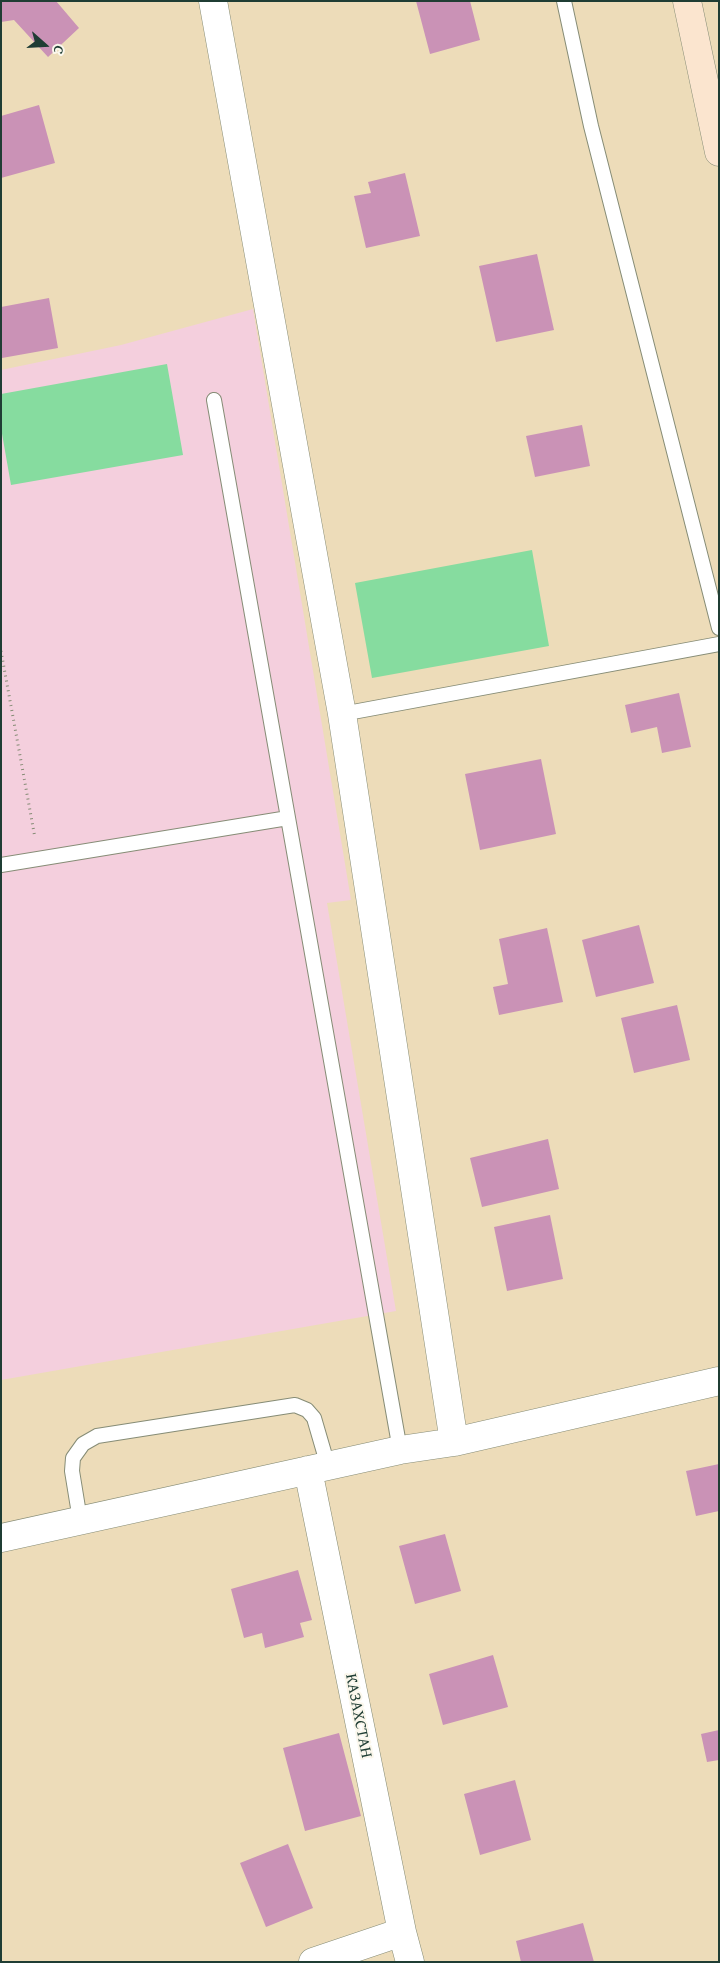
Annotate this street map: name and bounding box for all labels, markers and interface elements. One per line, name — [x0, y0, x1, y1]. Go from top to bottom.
north arrow — [20, 20, 70, 70]
text: С — [48, 43, 70, 57]
street label: КАЗАХСТАН — [340, 1672, 376, 1760]

